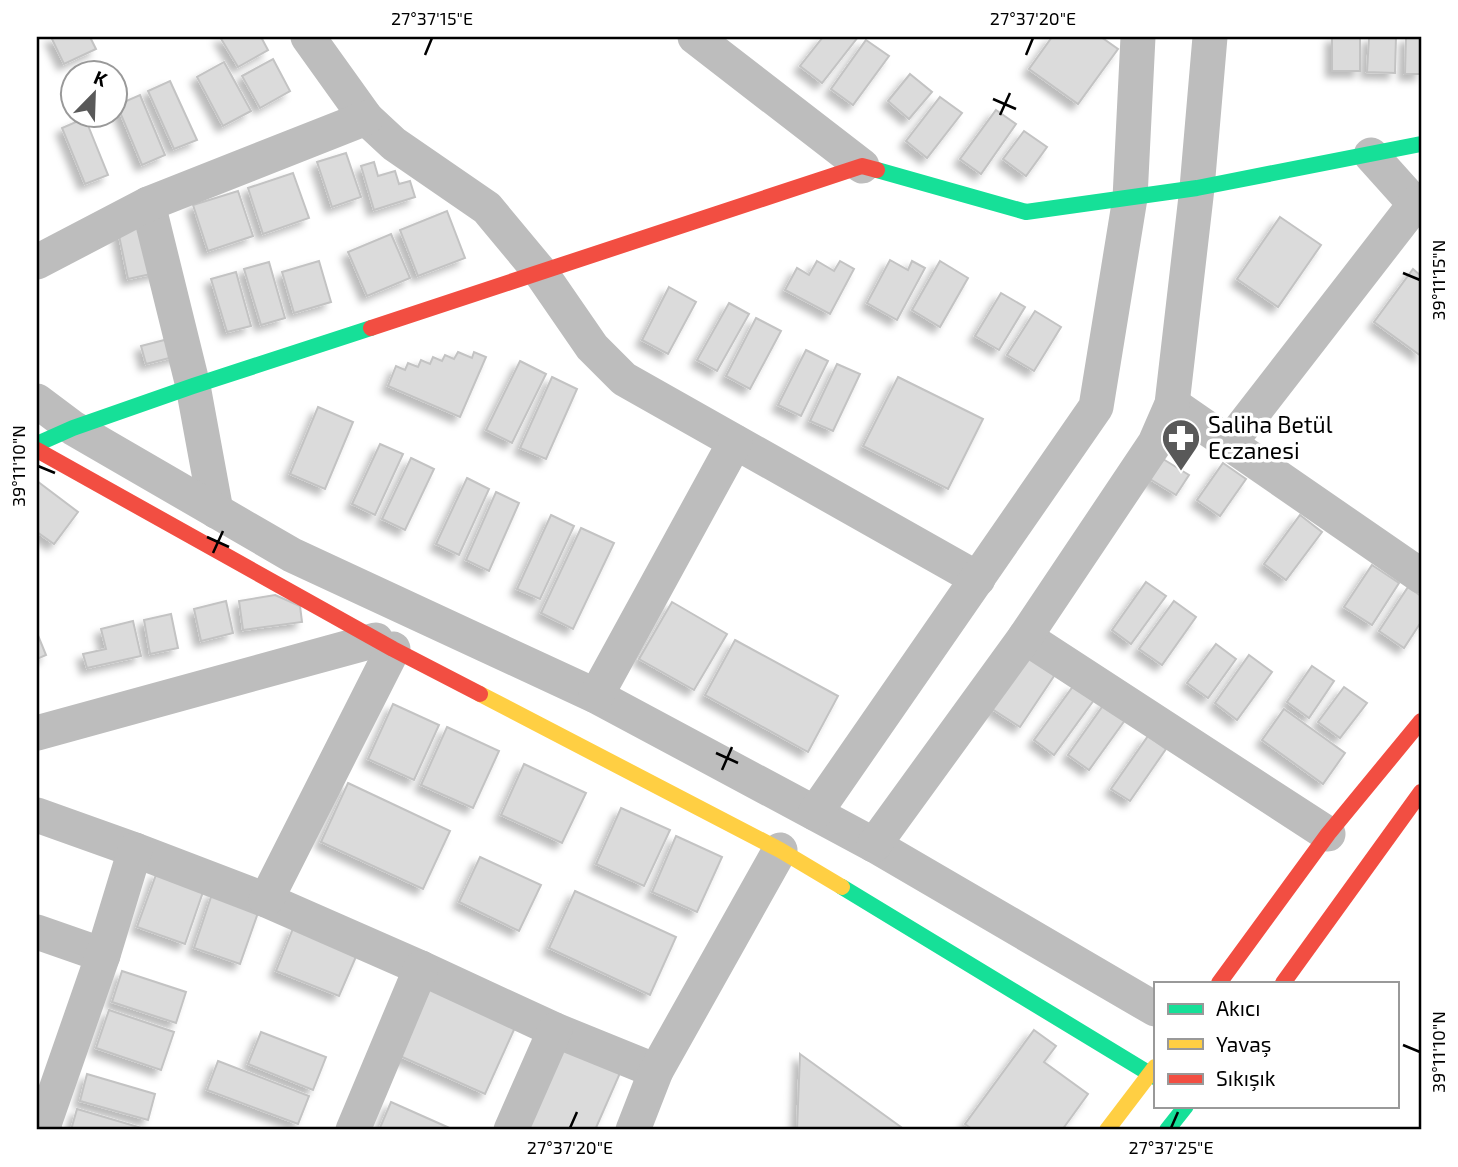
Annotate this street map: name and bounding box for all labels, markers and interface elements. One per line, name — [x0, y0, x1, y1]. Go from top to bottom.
text: 27°37'15"E — [391, 7, 473, 29]
text: 27°37'20"E — [990, 7, 1076, 29]
north arrow — [60, 60, 130, 130]
text: K — [91, 65, 111, 91]
text: 39°11'15"N — [1427, 240, 1449, 320]
place label: Saliha Betül Eczanesi — [1208, 410, 1333, 464]
pharmacy icon: Saliha Betül Eczanesi — [1160, 417, 1202, 472]
text: 39°11'10"N — [7, 425, 29, 507]
legend — [1154, 982, 1398, 1108]
text: Akıcı — [1216, 995, 1260, 1020]
text: 39°11'10"N — [1427, 1011, 1449, 1093]
text: Yavaş — [1216, 1031, 1272, 1058]
text: Sıkışık — [1216, 1065, 1276, 1092]
text: 27°37'20"E — [527, 1136, 613, 1158]
text: 27°37'25"E — [1128, 1136, 1214, 1158]

